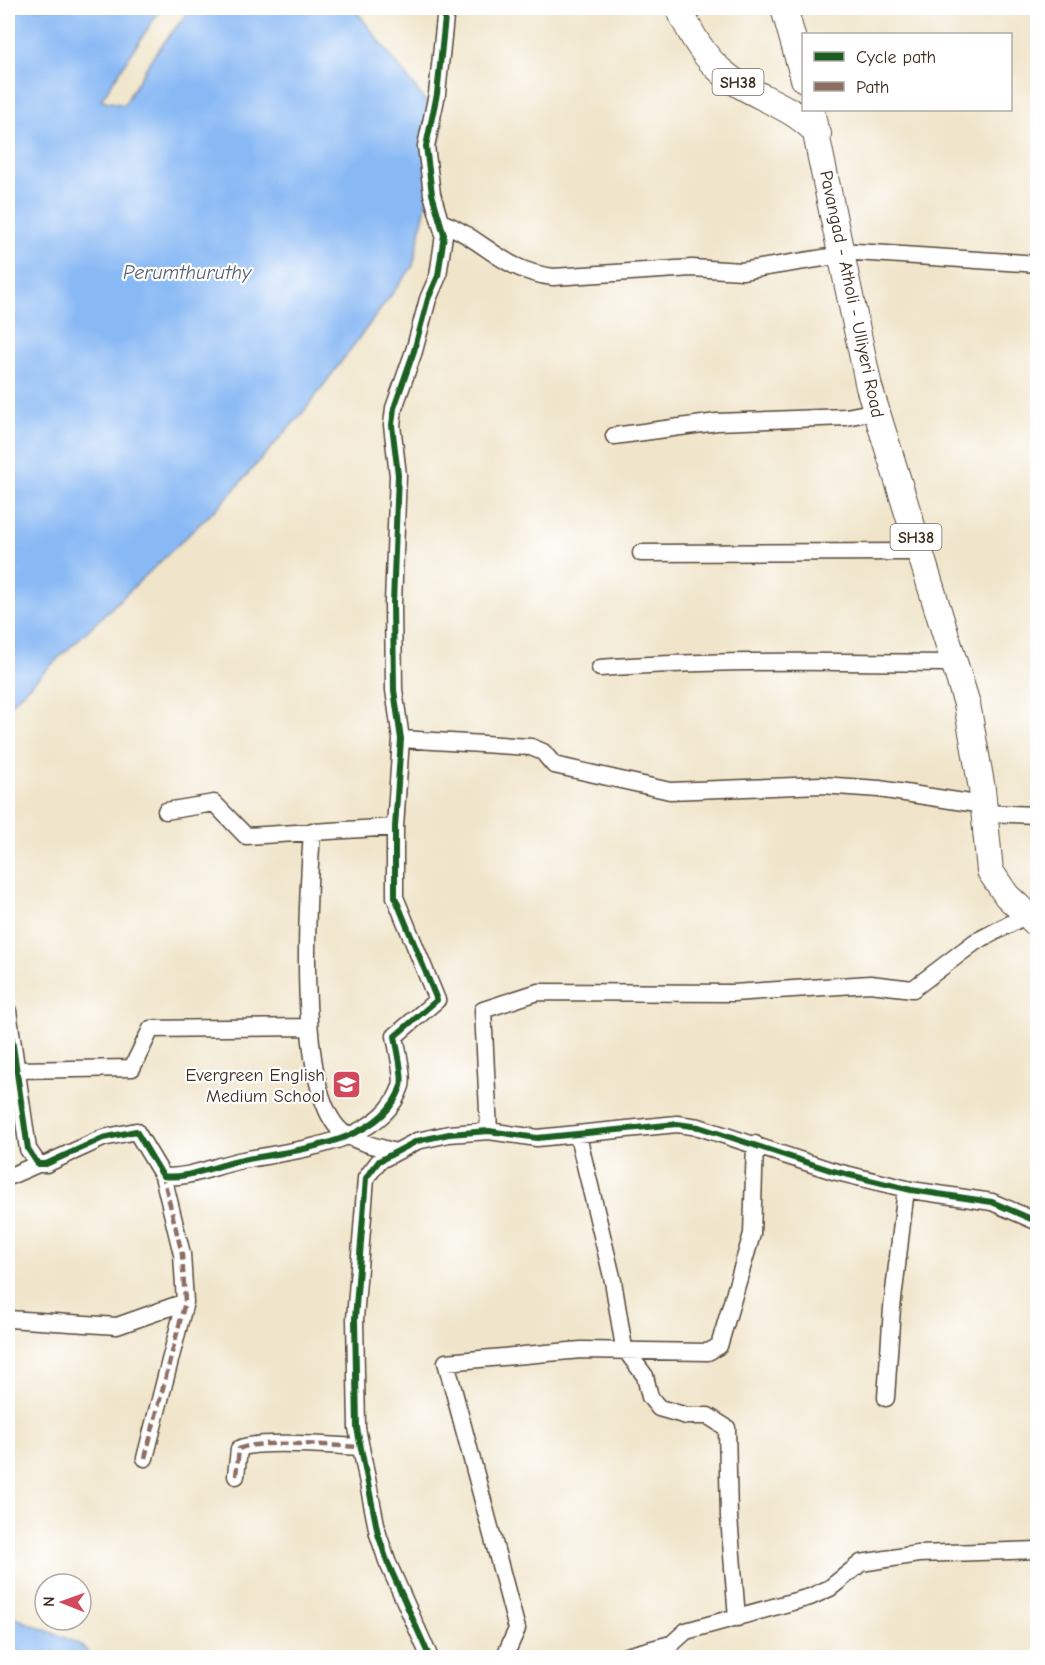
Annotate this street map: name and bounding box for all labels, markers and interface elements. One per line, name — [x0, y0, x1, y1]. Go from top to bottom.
legend — [802, 33, 1012, 111]
text: Cycle path — [856, 47, 936, 68]
road number: SH38 — [712, 69, 764, 95]
text: Path — [856, 77, 889, 98]
street label: Pavangad - Atholi - Ulliyeri Road — [815, 169, 888, 420]
water label: Perumthuruthy — [123, 261, 252, 284]
road number: SH38 — [890, 524, 942, 550]
place label: Evergreen English Medium School — [186, 1065, 325, 1107]
school or university icon: Evergreen English Medium School — [330, 1069, 362, 1101]
north arrow — [33, 1572, 93, 1632]
text: N — [40, 1596, 58, 1607]

